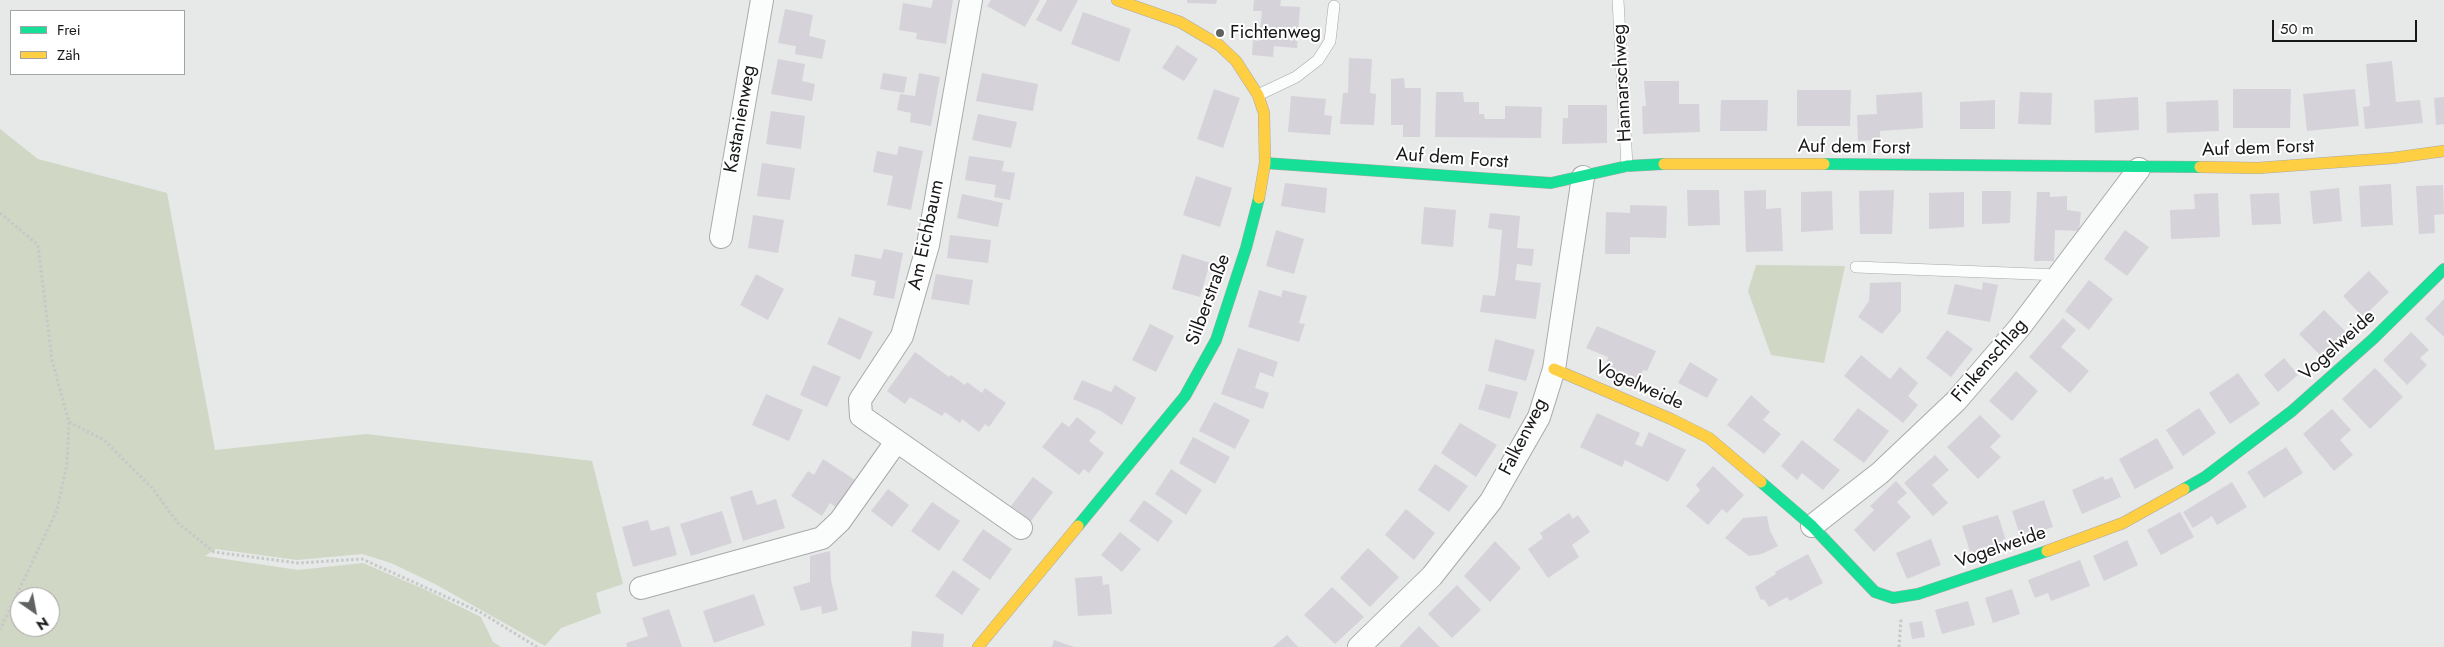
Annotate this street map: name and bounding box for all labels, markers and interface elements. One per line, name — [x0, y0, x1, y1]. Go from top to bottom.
legend — [10, 10, 185, 75]
scale bar — [2274, 10, 2419, 42]
text: 50 m — [2280, 18, 2314, 40]
text: Frei — [57, 19, 81, 41]
place label: Fichtenweg — [1230, 22, 1321, 44]
street label: Hannarschweg — [1609, 23, 1637, 143]
marker: Fichtenweg — [1214, 27, 1226, 39]
text: Zäh — [57, 44, 80, 66]
street label: Kastanienweg — [720, 63, 762, 175]
street label: Auf dem Forst — [1798, 136, 1910, 160]
street label: Auf dem Forst — [2201, 136, 2315, 162]
street label: Auf dem Forst — [1395, 144, 1509, 174]
street label: Am Eichbaum — [904, 178, 950, 292]
street label: Silberstraße — [1182, 251, 1236, 349]
street label: Vogelweide — [2295, 306, 2381, 386]
street label: Finkenschlag — [1948, 315, 2032, 407]
street label: Vogelweide — [1591, 356, 1687, 416]
street label: Falkenweg — [1495, 395, 1553, 479]
street label: Vogelweide — [1953, 522, 2049, 574]
north arrow — [10, 587, 60, 637]
text: N — [33, 612, 53, 635]

